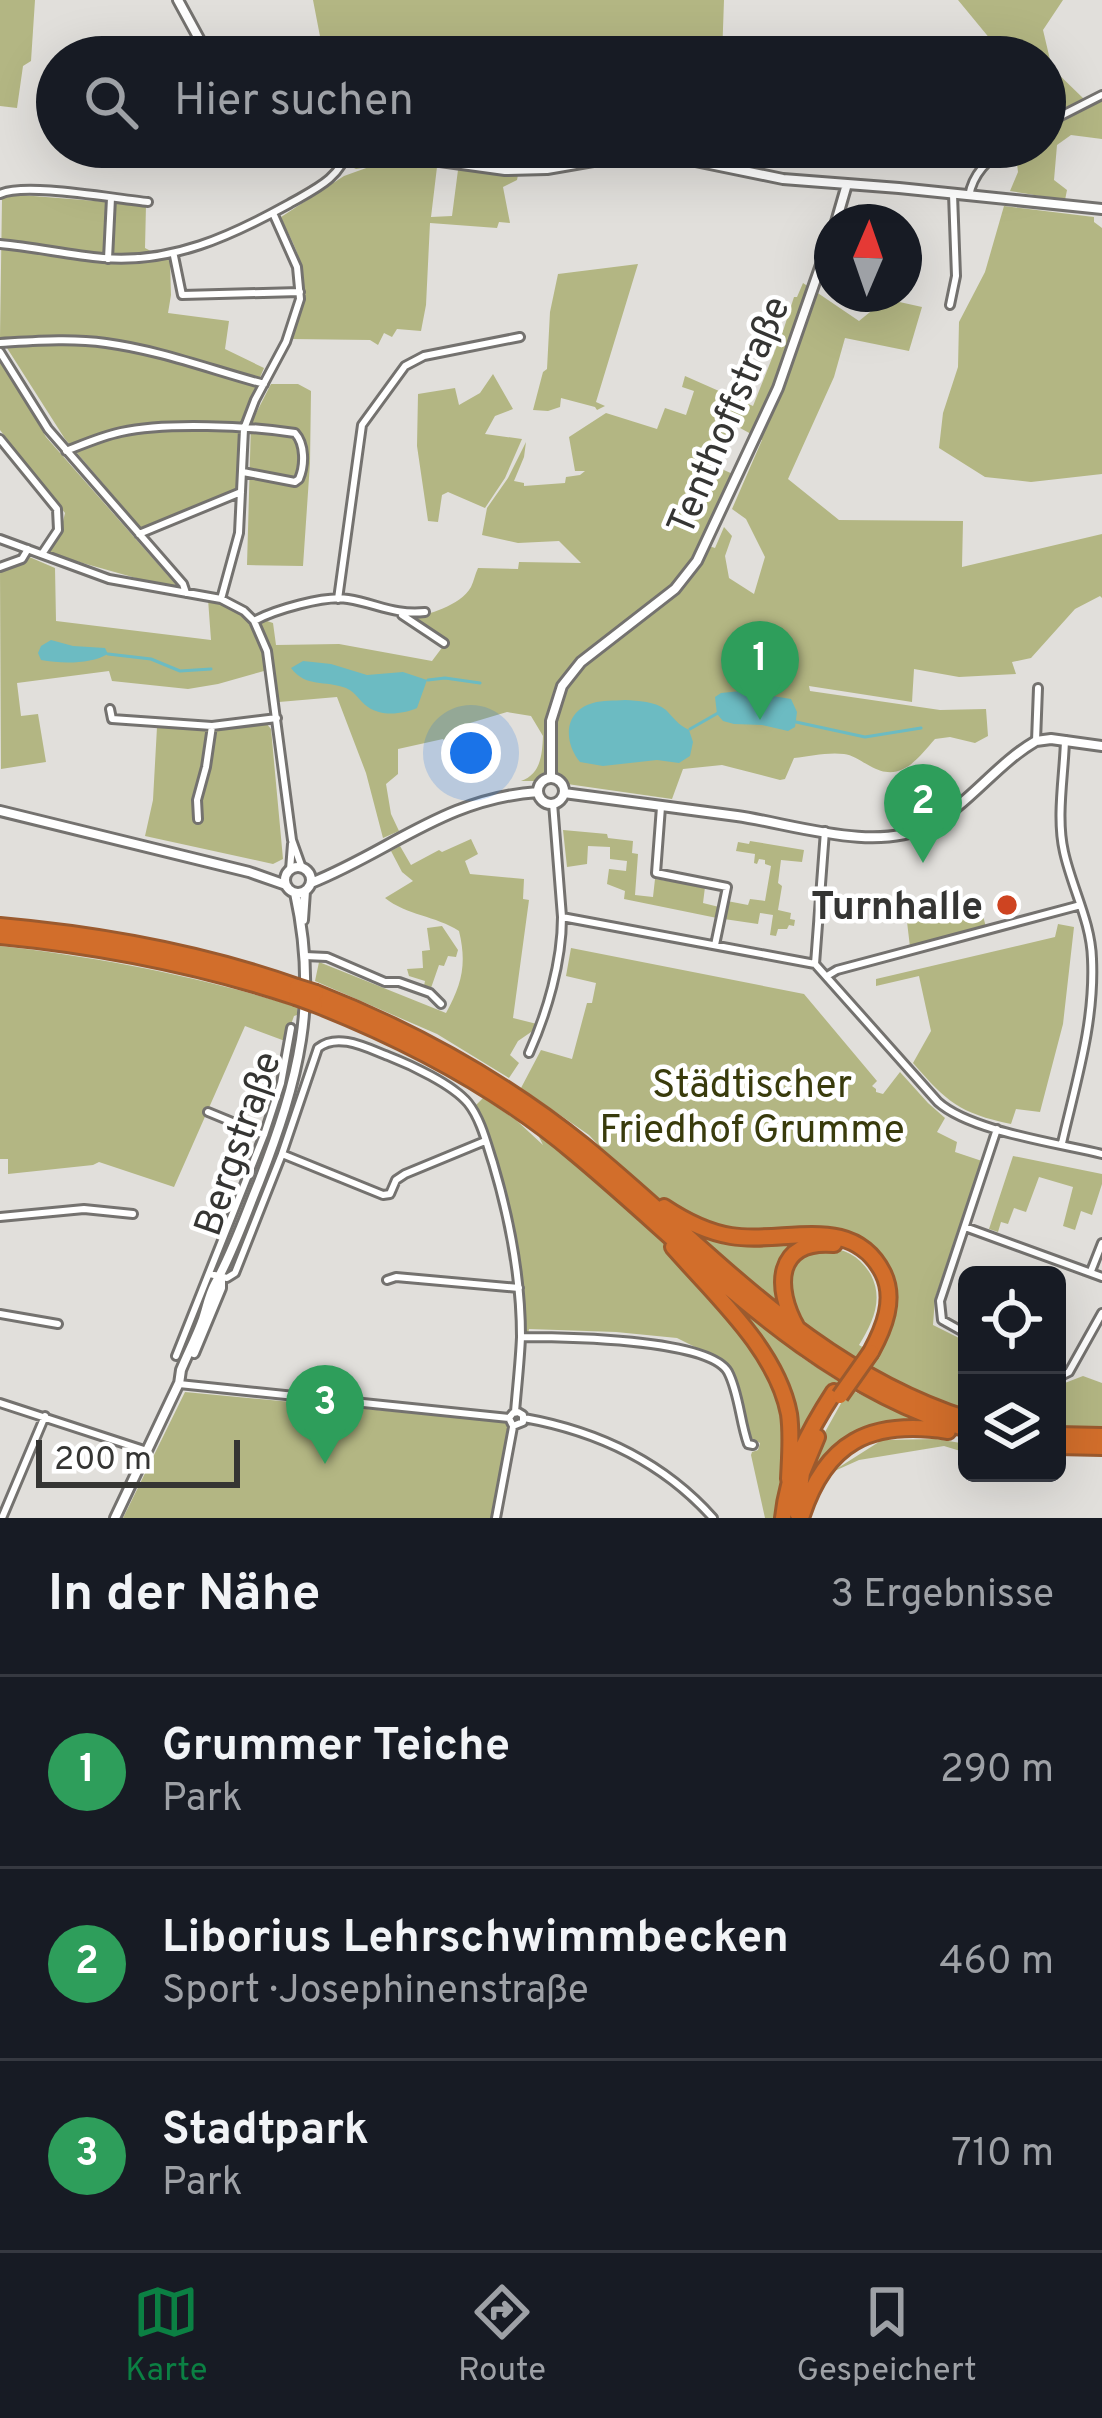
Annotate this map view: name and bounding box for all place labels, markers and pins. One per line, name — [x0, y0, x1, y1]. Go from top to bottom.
pin: 1 — [721, 621, 799, 720]
pin: 2 — [884, 764, 962, 863]
place label: Turnhalle — [811, 885, 983, 934]
marker: Turnhalle — [994, 892, 1020, 918]
pin: 3 — [286, 1365, 364, 1464]

